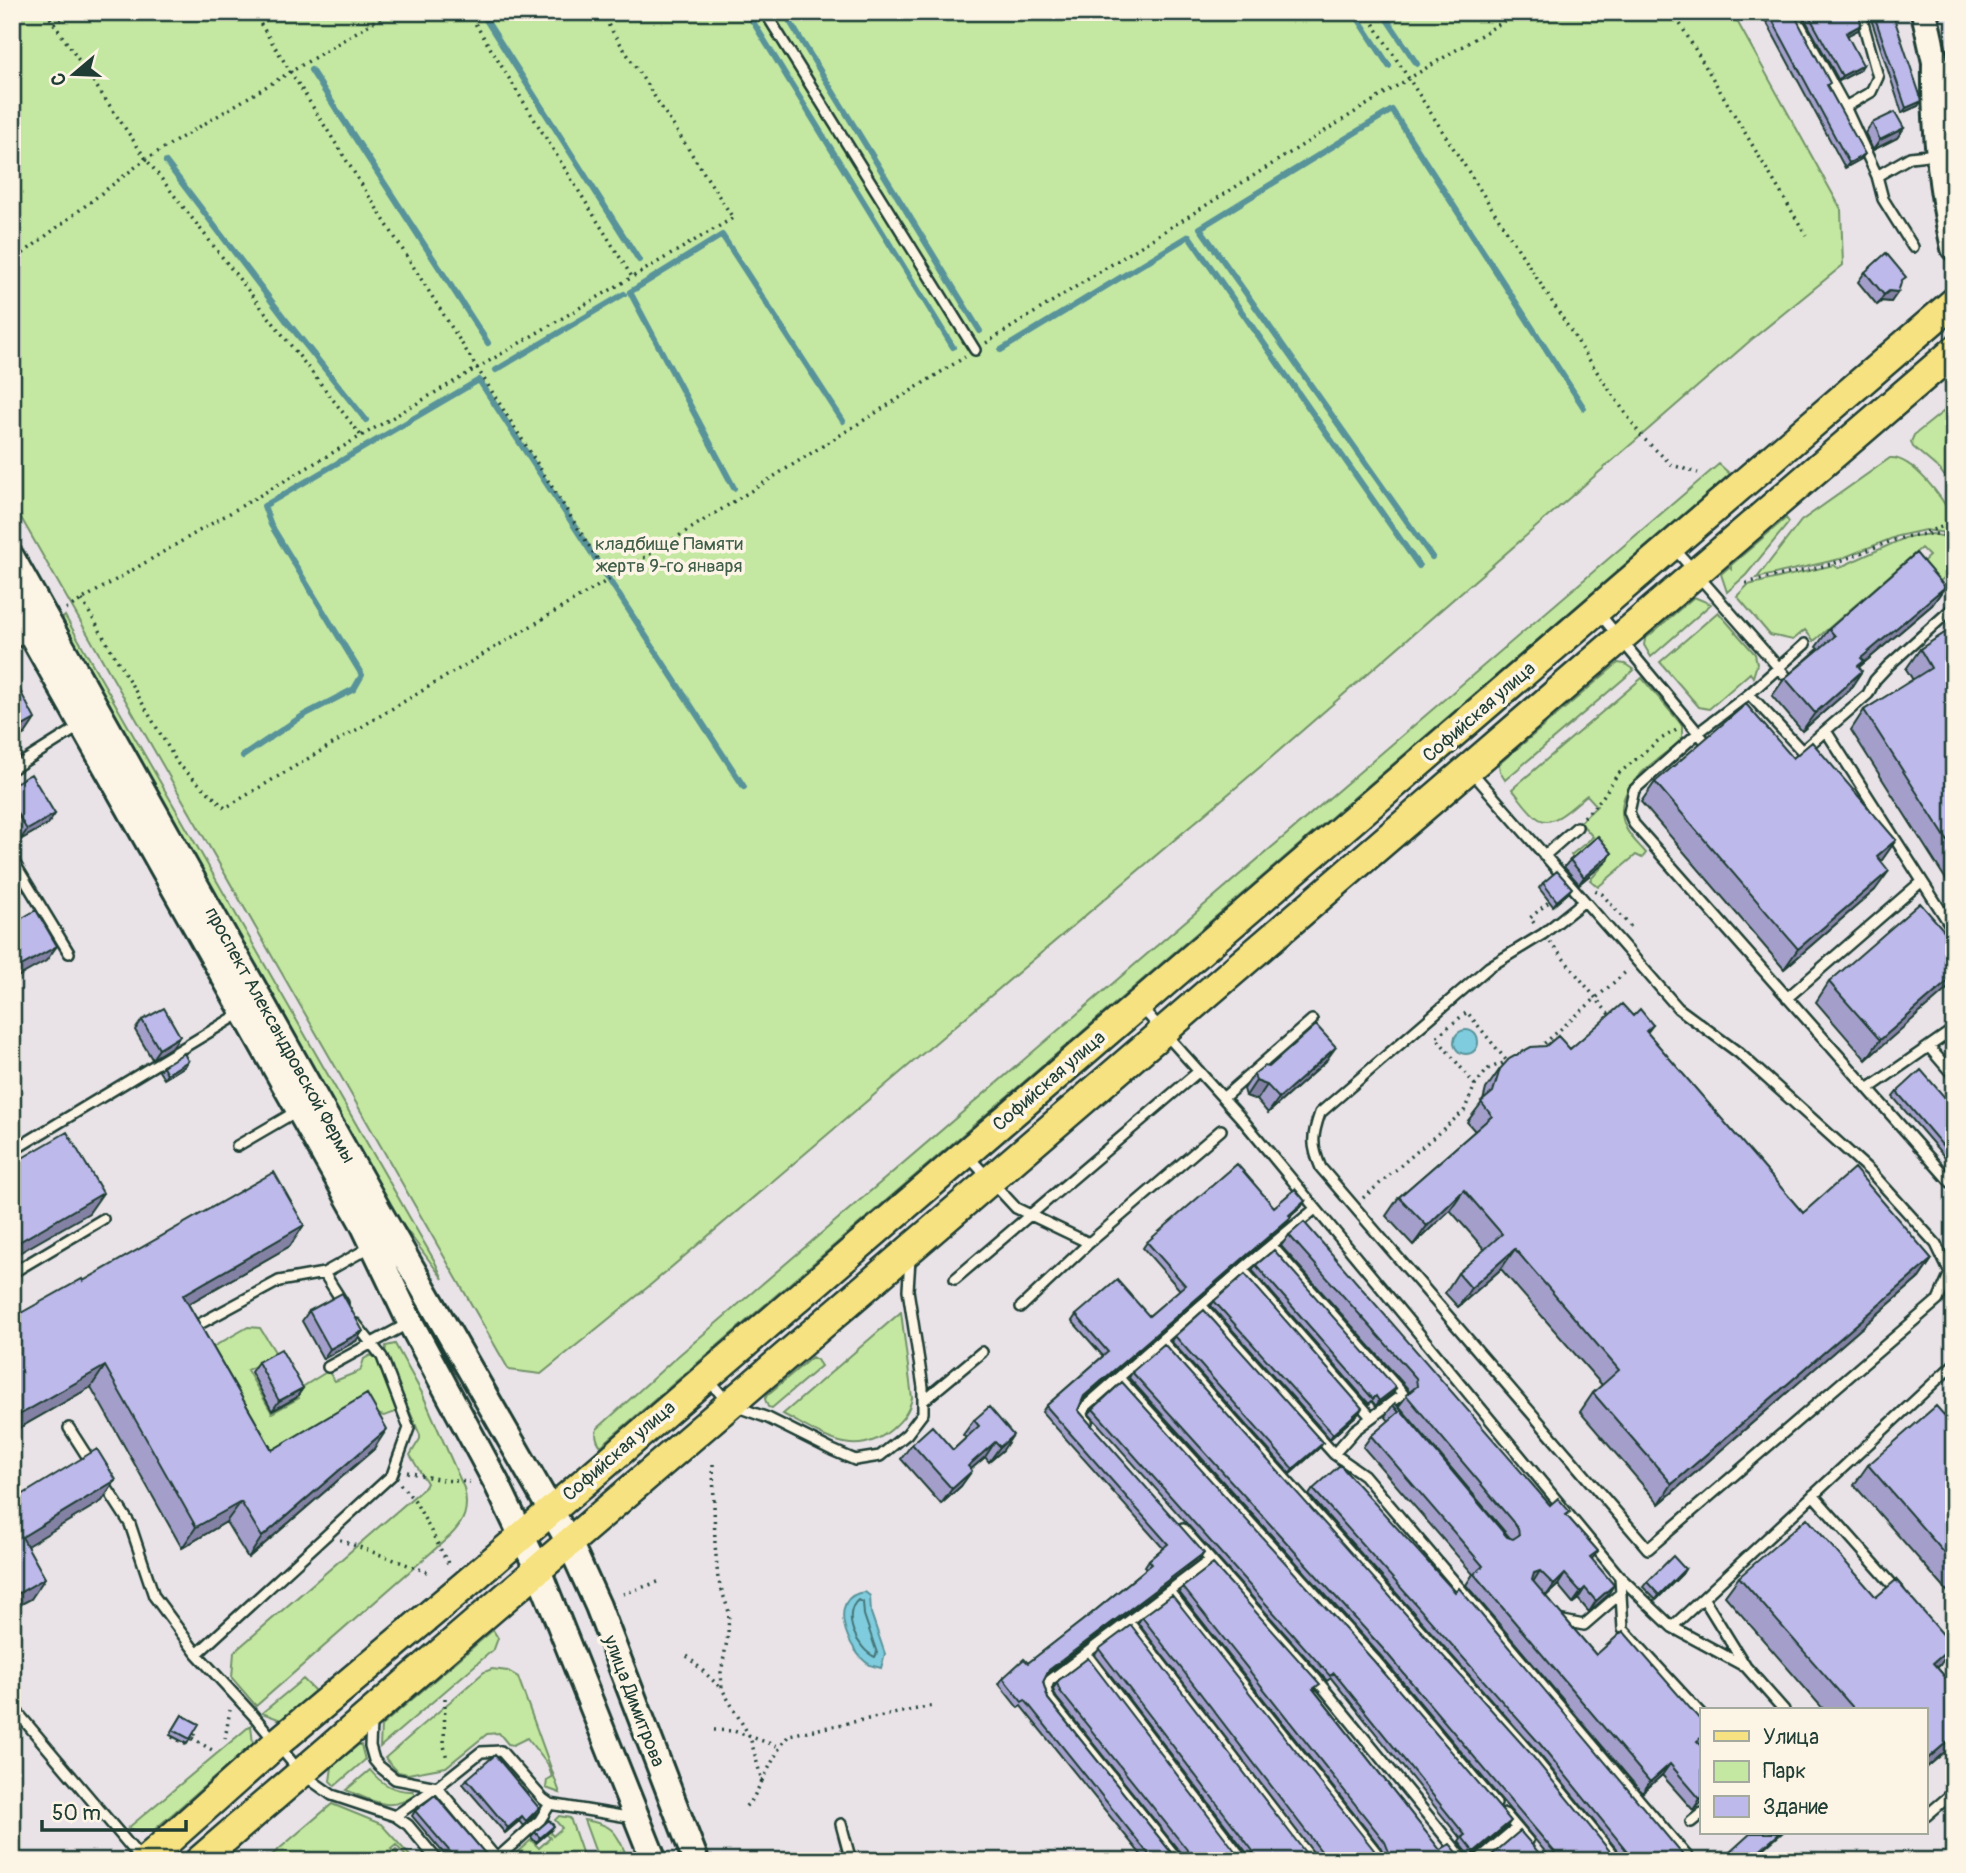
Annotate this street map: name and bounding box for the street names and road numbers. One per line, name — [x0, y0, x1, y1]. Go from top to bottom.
street label: Софийская улица — [1418, 656, 1540, 767]
street label: проспект Александровской Фермы — [199, 903, 361, 1167]
street label: Софийская улица — [988, 1025, 1110, 1136]
street label: Софийская улица — [558, 1395, 680, 1506]
street label: улица Димитрова — [598, 1631, 670, 1770]

